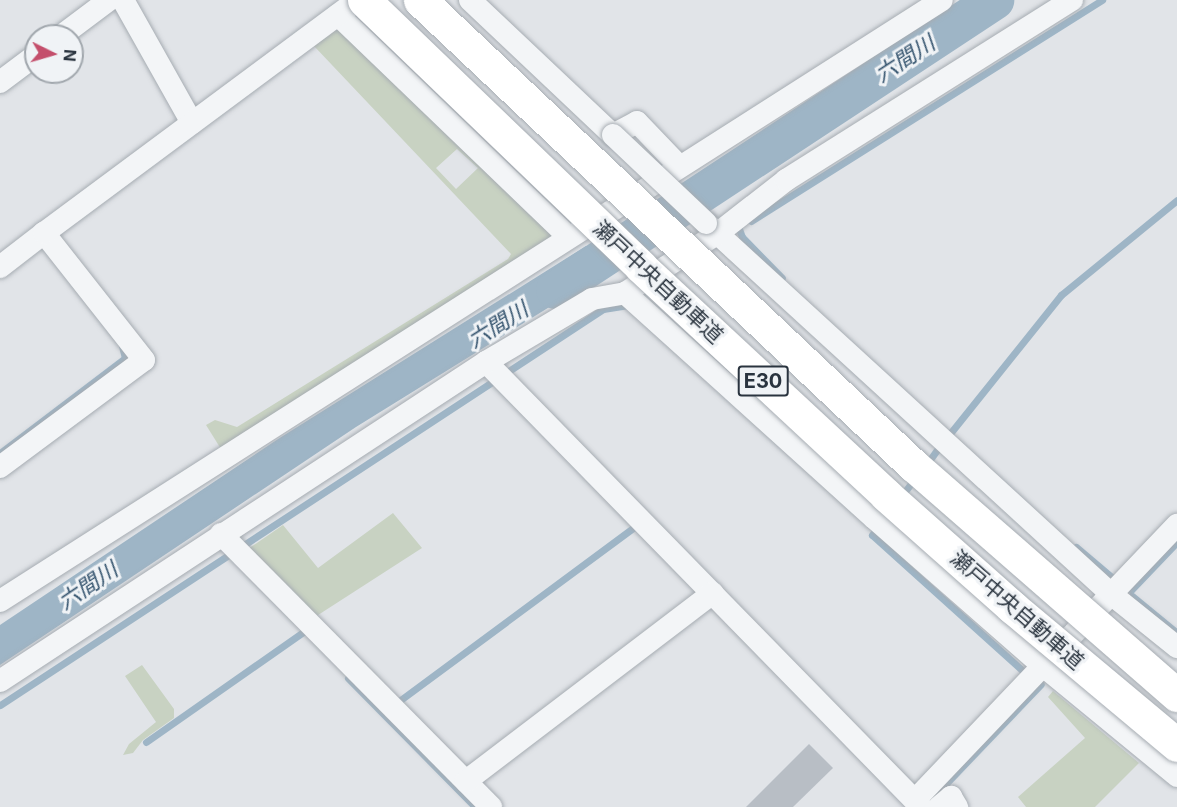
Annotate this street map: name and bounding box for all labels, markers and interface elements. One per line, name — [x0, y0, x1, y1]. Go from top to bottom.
north arrow — [24, 24, 84, 84]
water label: 六間川 — [870, 30, 940, 88]
text: N — [59, 48, 80, 62]
street label: 瀬戸中央自動車道 — [588, 215, 728, 349]
water label: 六間川 — [463, 296, 533, 354]
road number: E30 — [738, 364, 789, 398]
street label: 瀬戸中央自動車道 — [945, 545, 1089, 675]
water label: 六間川 — [53, 557, 123, 615]

